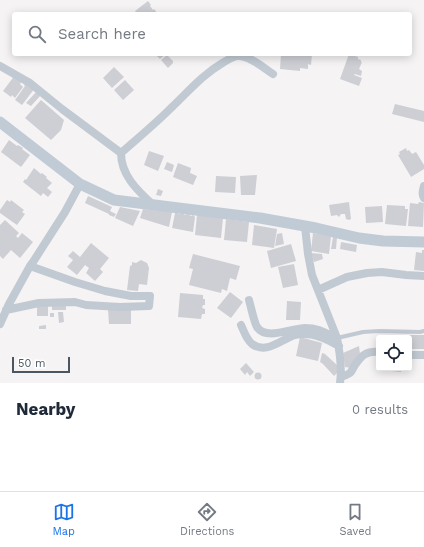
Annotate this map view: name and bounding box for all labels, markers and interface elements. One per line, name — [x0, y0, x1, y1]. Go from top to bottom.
search box — [12, 12, 412, 56]
icon: search — [26, 23, 48, 45]
text: Search here — [58, 25, 146, 43]
map controls — [376, 335, 412, 371]
button: locate — [376, 335, 412, 371]
scale bar — [12, 355, 70, 374]
text: 50 m — [18, 357, 45, 370]
text: Nearby — [16, 399, 75, 419]
text: 0 results — [352, 402, 408, 417]
tab: Map — [53, 501, 75, 538]
tab: Directions — [180, 501, 234, 538]
tab: Saved — [339, 501, 371, 538]

